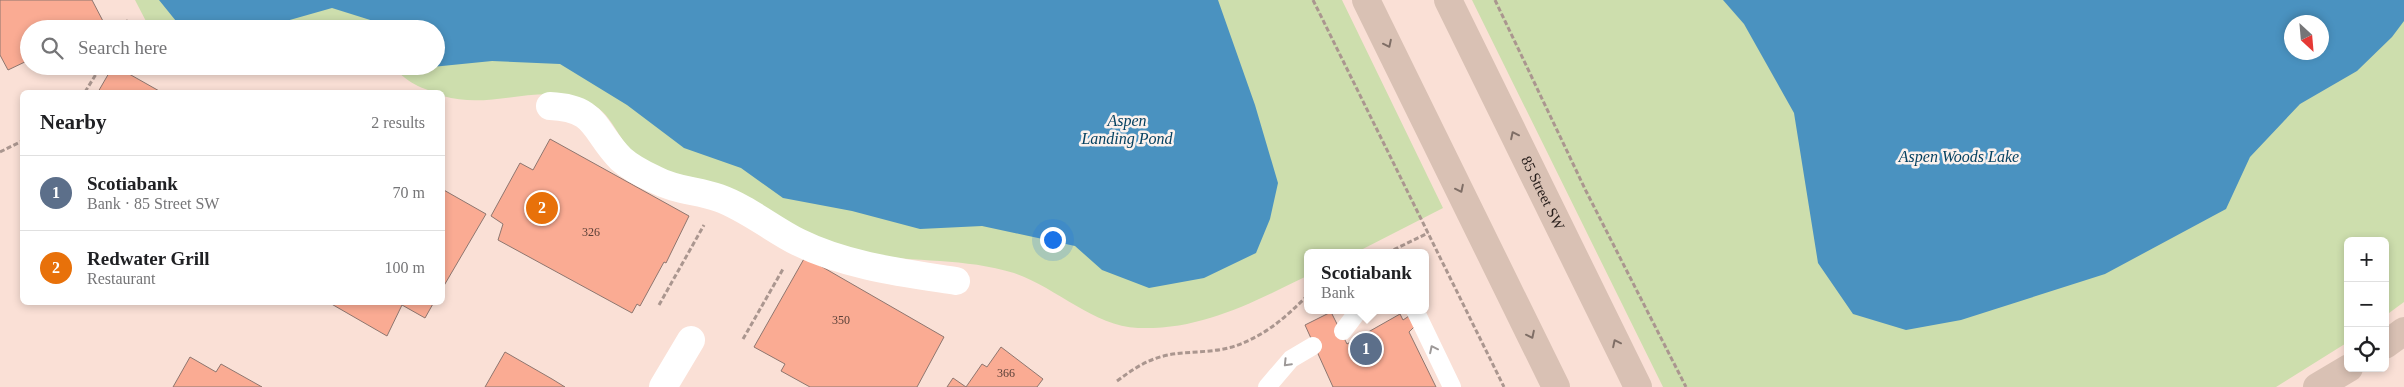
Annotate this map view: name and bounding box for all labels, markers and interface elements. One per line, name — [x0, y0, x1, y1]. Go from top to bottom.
north arrow — [2284, 15, 2329, 60]
search box — [20, 20, 445, 75]
icon: search — [38, 34, 66, 62]
text: Search here — [78, 37, 167, 58]
one-way arrow — [1382, 38, 1392, 47]
text: Nearby — [40, 110, 107, 134]
water label: Aspen Landing Pond — [1080, 112, 1174, 148]
text: 2 results — [371, 114, 425, 131]
one-way arrow — [1510, 131, 1520, 140]
water label: Aspen Woods Lake — [1898, 148, 2019, 166]
street label: 85 Street SW — [1518, 154, 1568, 233]
text: Scotiabank — [87, 173, 178, 194]
text: 1 — [52, 184, 60, 201]
text: 70 m — [393, 184, 425, 201]
one-way arrow — [1454, 184, 1464, 193]
pin: 2 — [526, 189, 558, 227]
text: Bank · 85 Street SW — [87, 195, 219, 212]
house number: 326 — [582, 225, 600, 239]
your location — [1040, 227, 1066, 253]
map controls — [2344, 237, 2389, 372]
button: + — [2344, 237, 2389, 282]
text: Redwater Grill — [87, 248, 210, 269]
popup — [1304, 249, 1429, 314]
text: 2 — [52, 259, 60, 276]
text: 100 m — [385, 259, 425, 276]
text: Scotiabank — [1321, 262, 1412, 283]
text: Restaurant — [87, 270, 155, 287]
button: − — [2344, 282, 2389, 327]
text: Bank — [1321, 284, 1355, 301]
house number: 350 — [832, 313, 850, 327]
button: locate — [2344, 327, 2389, 372]
pin: 1 — [1350, 330, 1382, 368]
one-way arrow — [1525, 330, 1535, 339]
one-way arrow — [1612, 339, 1622, 348]
one-way arrow — [1430, 345, 1440, 354]
one-way arrow — [1284, 358, 1293, 367]
house number: 366 — [997, 366, 1015, 380]

